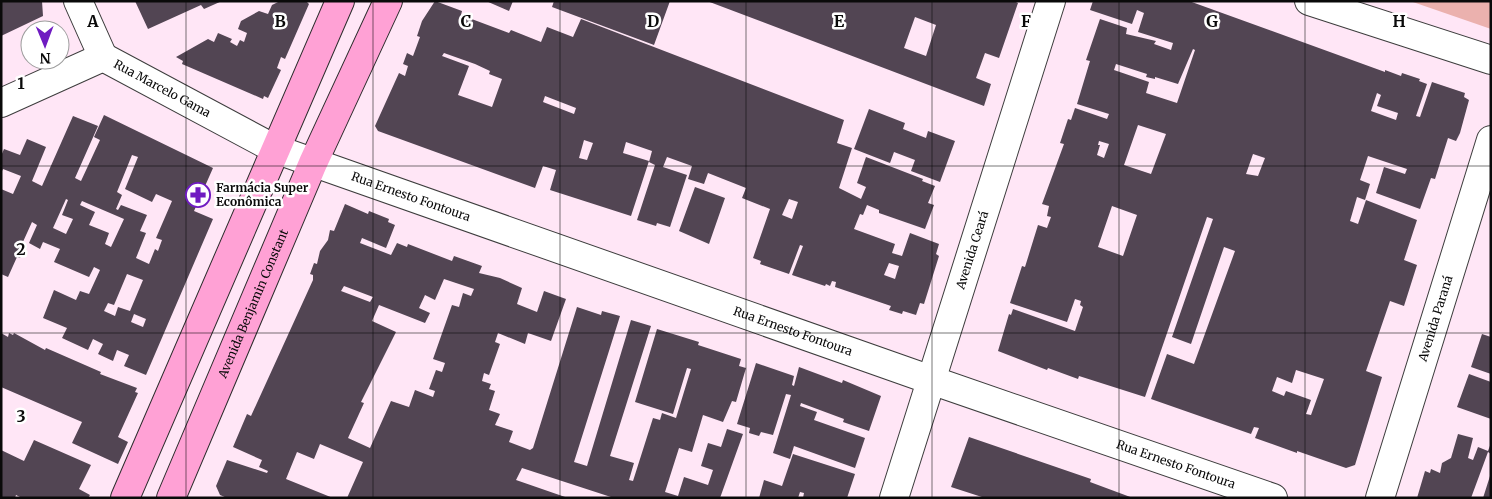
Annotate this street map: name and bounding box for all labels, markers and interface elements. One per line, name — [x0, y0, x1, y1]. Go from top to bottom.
text: A — [86, 11, 99, 31]
text: B — [274, 11, 286, 31]
text: C — [461, 11, 471, 31]
text: D — [647, 11, 659, 31]
text: E — [834, 11, 845, 31]
text: F — [1021, 11, 1031, 31]
text: G — [1206, 11, 1218, 31]
text: H — [1392, 11, 1406, 31]
north arrow — [20, 20, 70, 70]
text: N — [40, 49, 51, 67]
street label: Rua Marcelo Gama — [111, 56, 214, 120]
text: 1 — [17, 73, 25, 93]
street label: Rua Ernesto Fontoura — [350, 169, 473, 224]
place label: Farmácia Super Econômica — [216, 180, 309, 209]
pharmacy icon: Farmácia Super Econômica — [185, 182, 211, 208]
street label: Avenida Ceará — [952, 208, 991, 292]
street label: Avenida Benjamin Constant — [214, 227, 291, 381]
text: 2 — [16, 239, 26, 259]
street label: Avenida Paraná — [1415, 273, 1456, 364]
street label: Rua Ernesto Fontoura — [732, 303, 855, 359]
text: 3 — [16, 406, 26, 426]
street label: Rua Ernesto Fontoura — [1115, 437, 1238, 492]

